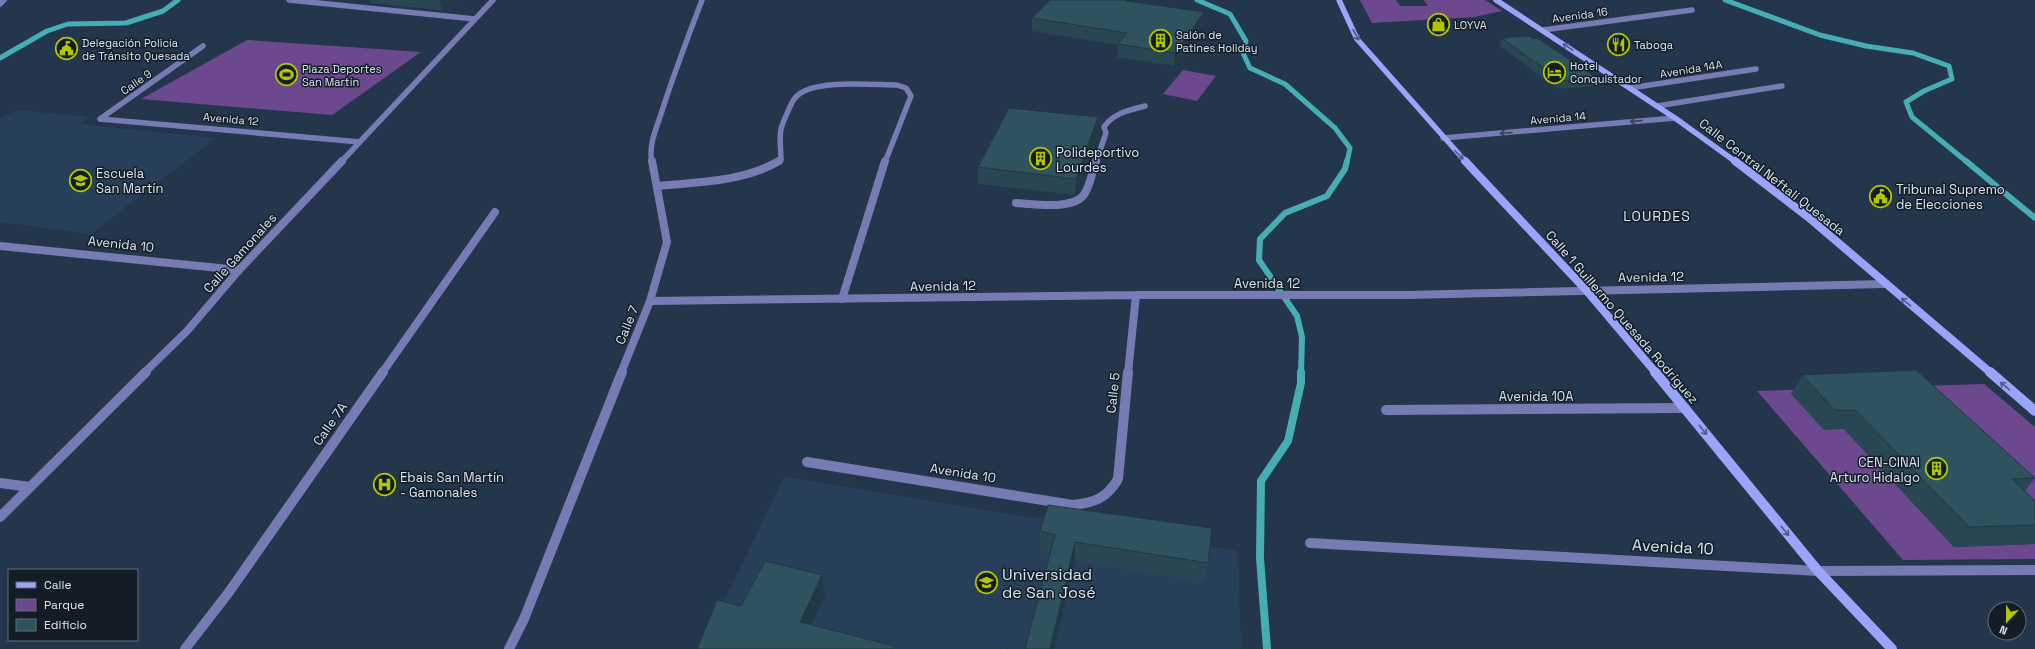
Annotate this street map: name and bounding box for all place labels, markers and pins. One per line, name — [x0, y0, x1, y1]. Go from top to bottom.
shop icon: LOYVA — [1425, 12, 1451, 38]
place label: LOYVA — [1454, 18, 1487, 32]
building icon: Salón de Patines Holiday — [1148, 28, 1174, 54]
place label: Salón de Patines Holiday — [1176, 28, 1258, 55]
restaurant icon: Taboga — [1605, 32, 1631, 58]
public building icon: Delegación Policía de Tránsito Quesada — [54, 36, 80, 62]
place label: Delegación Policía de Tránsito Quesada — [82, 36, 190, 63]
place label: Taboga — [1634, 38, 1674, 52]
hotel icon: Hotel Conquistador — [1541, 59, 1567, 85]
place label: Hotel Conquistador — [1570, 59, 1642, 86]
sports icon: Plaza Deportes San Martín — [273, 62, 299, 88]
place label: Plaza Deportes San Martín — [302, 62, 382, 89]
place label: Polideportivo Lourdes — [1056, 144, 1139, 176]
building icon: Polideportivo Lourdes — [1027, 146, 1053, 172]
place label: Escuela San Martín — [96, 165, 164, 197]
school or university icon: Escuela San Martín — [68, 167, 94, 193]
place label: Tribunal Supremo de Elecciones — [1896, 181, 2005, 213]
public building icon: Tribunal Supremo de Elecciones — [1868, 183, 1894, 209]
place label: CEN-CINAI Arturo Hidalgo — [1830, 454, 1920, 486]
building icon: CEN-CINAI Arturo Hidalgo — [1923, 456, 1949, 482]
place label: Ebais San Martín - Gamonales — [400, 469, 504, 501]
hospital icon: Ebais San Martín - Gamonales — [371, 471, 397, 497]
place label: Universidad de San José — [1002, 564, 1096, 603]
school or university icon: Universidad de San José — [973, 570, 999, 596]

